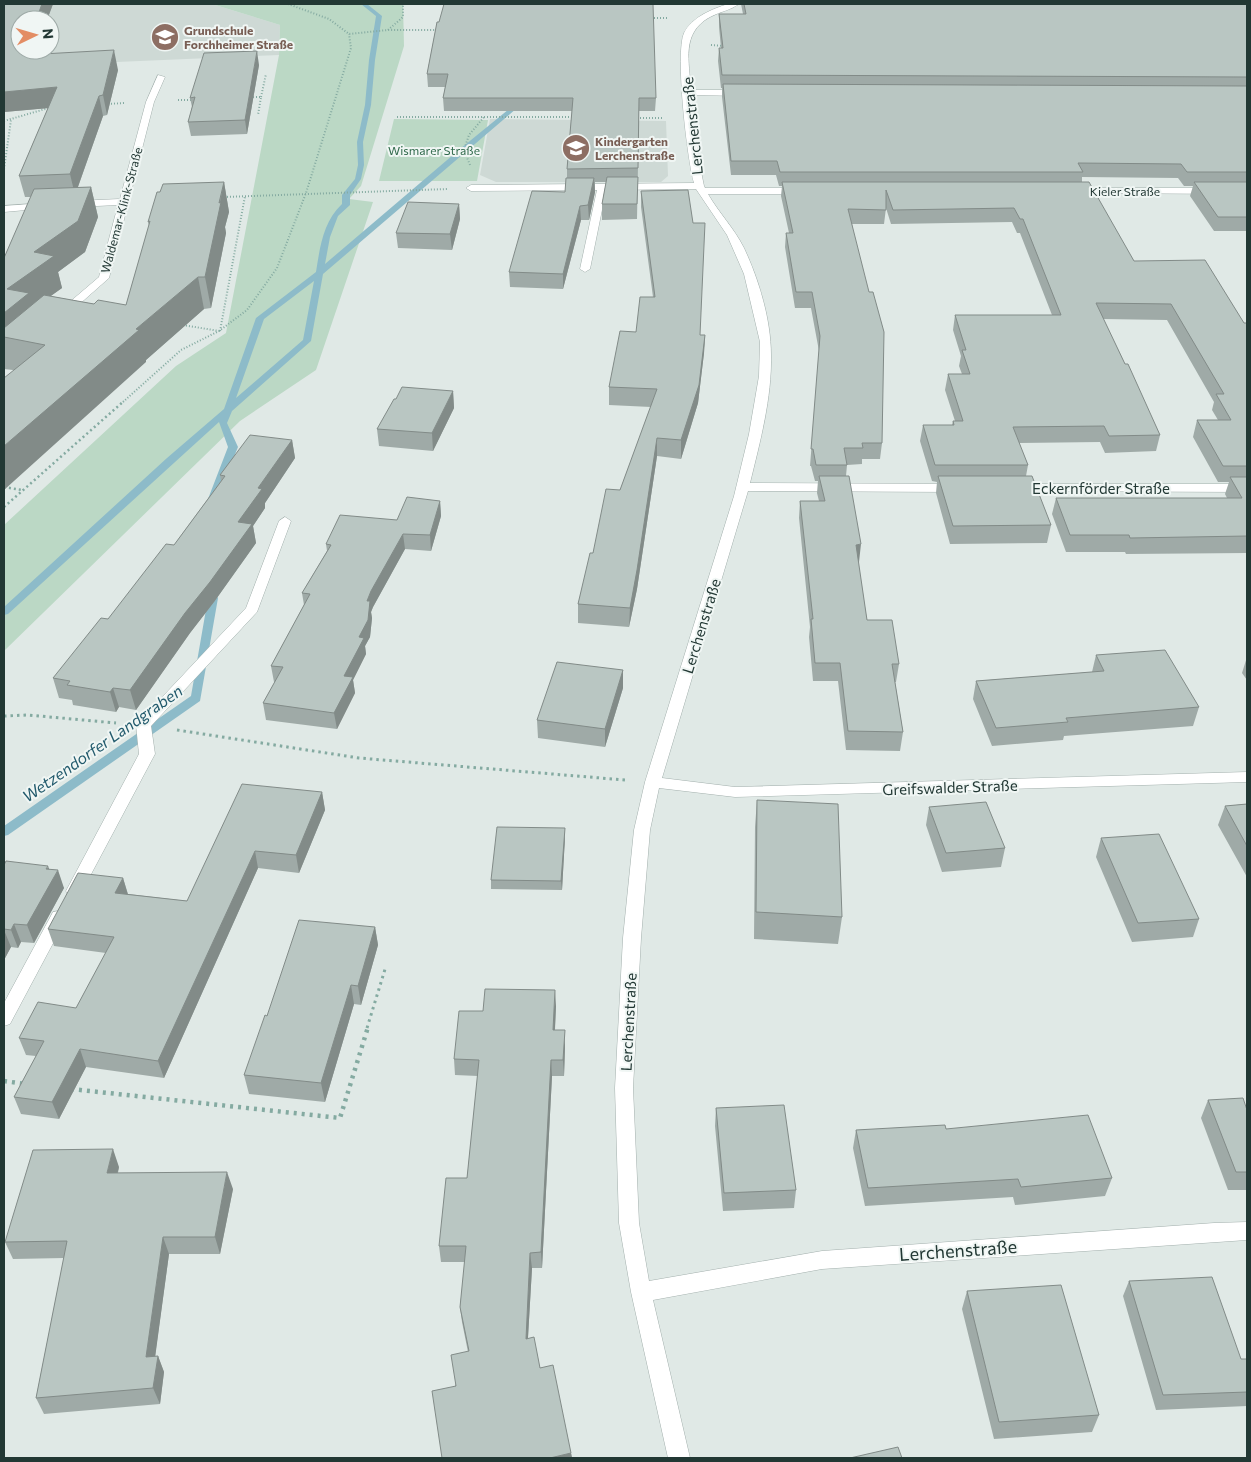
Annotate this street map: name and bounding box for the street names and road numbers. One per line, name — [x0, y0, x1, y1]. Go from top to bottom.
street label: Lerchenstraße — [678, 76, 706, 176]
street label: Waldemar-Klink-Straße — [97, 146, 145, 274]
street label: Kieler Straße — [1090, 184, 1160, 198]
street label: Eckernförder Straße — [1032, 479, 1170, 497]
street label: Lerchenstraße — [678, 576, 724, 676]
street label: Greifswalder Straße — [882, 776, 1018, 798]
street label: Lerchenstraße — [616, 972, 640, 1072]
street label: Lerchenstraße — [898, 1235, 1018, 1265]

